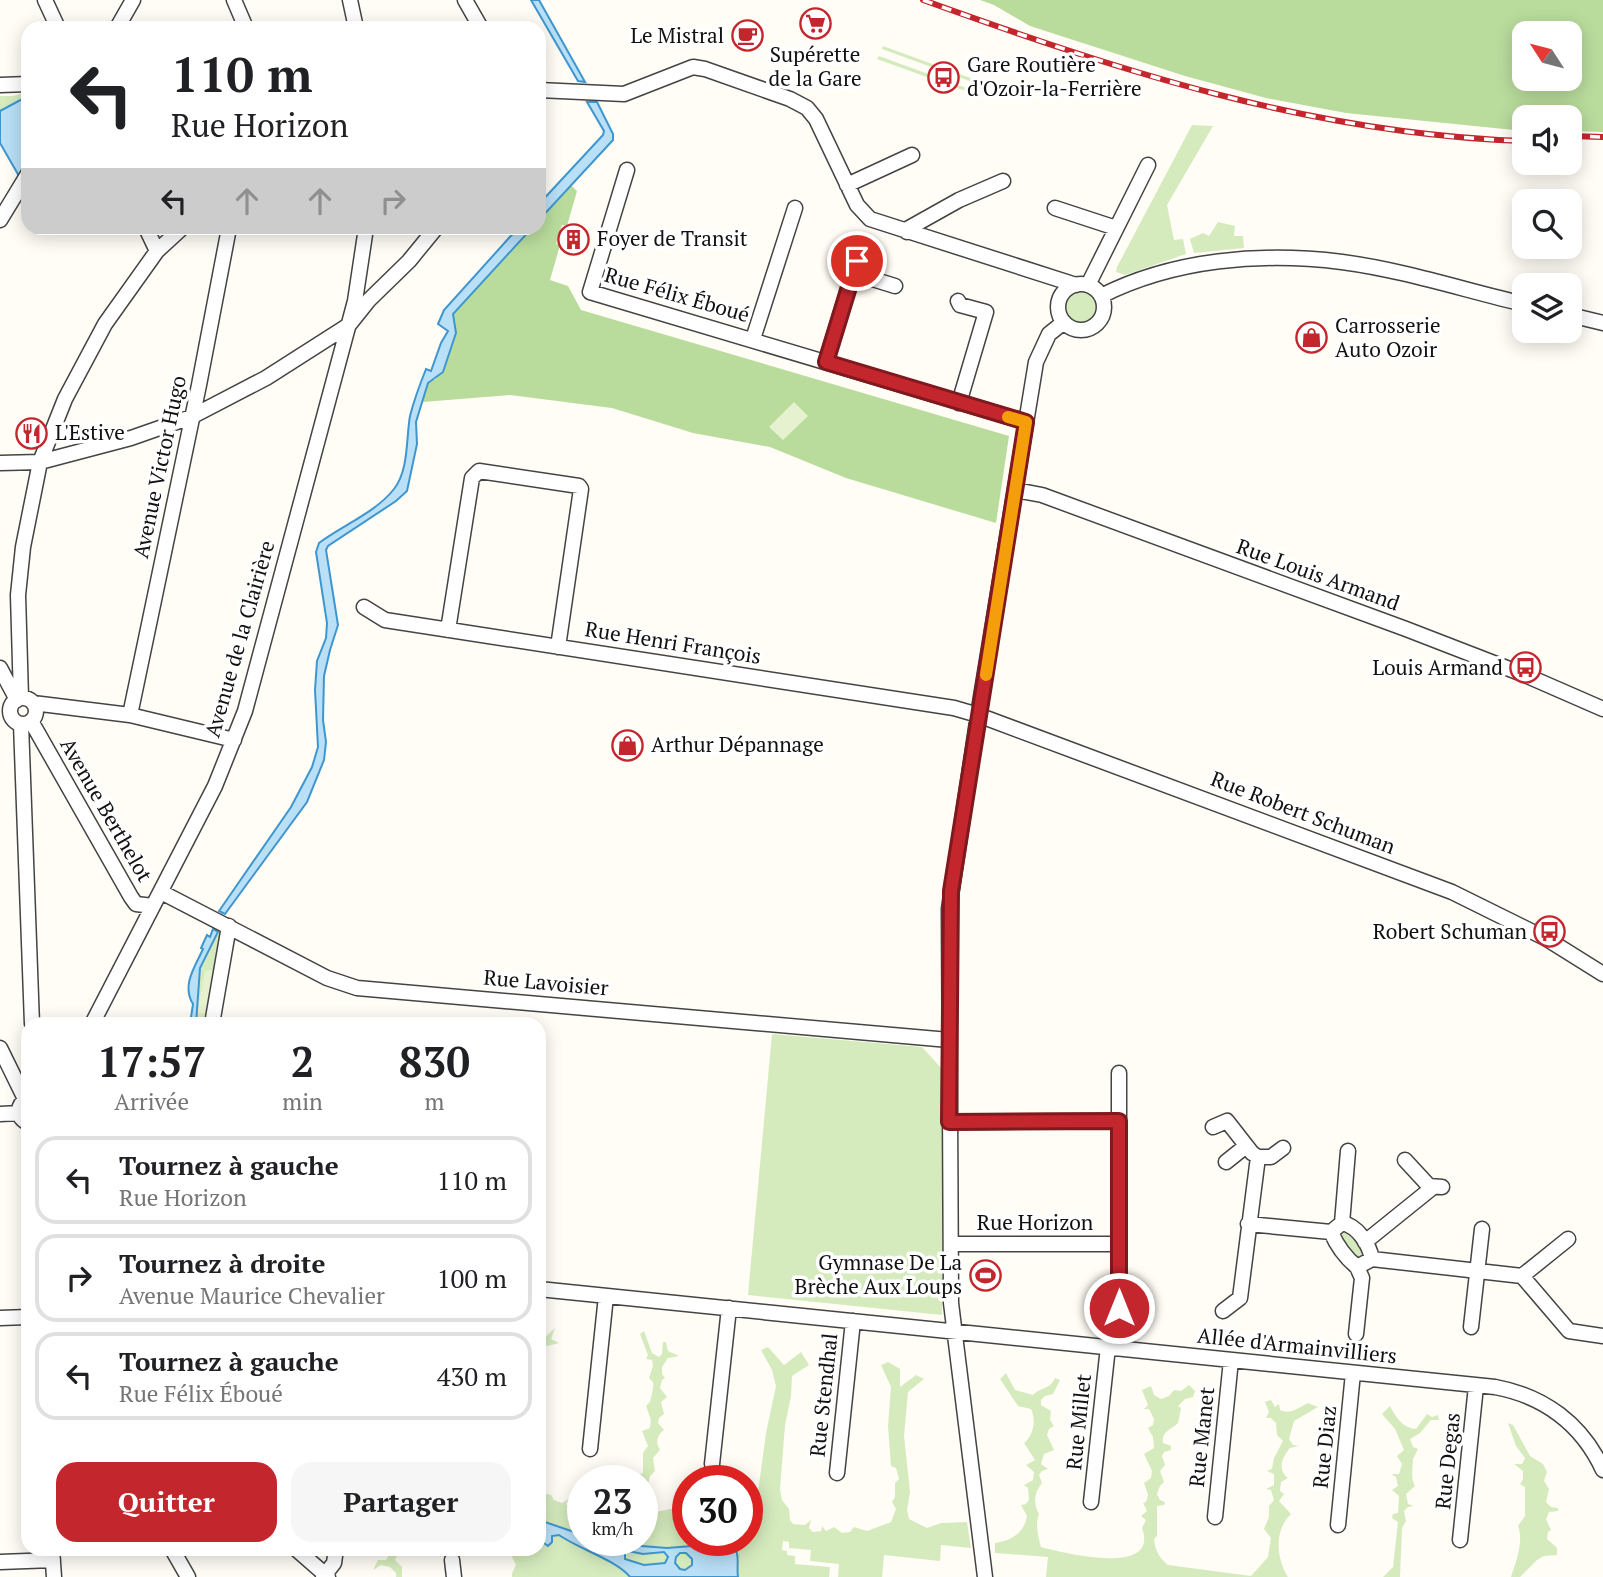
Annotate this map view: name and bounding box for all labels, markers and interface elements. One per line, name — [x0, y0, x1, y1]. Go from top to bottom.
supermarket icon: Supérette de la Gare — [798, 6, 832, 40]
cafe icon: Le Mistral — [730, 19, 764, 53]
place label: Le Mistral — [630, 21, 724, 49]
north arrow — [1512, 21, 1582, 91]
map controls — [1512, 21, 1582, 343]
place label: Supérette de la Gare — [768, 40, 862, 92]
text: 110 m — [171, 41, 313, 106]
icon: left — [56, 49, 147, 140]
place label: Gare Routière d'Ozoir-la-Ferrière — [967, 50, 1142, 102]
bus stop icon: Gare Routière d'Ozoir-la-Ferrière — [927, 60, 961, 94]
text: Rue Horizon — [171, 104, 348, 146]
button: sound — [1512, 105, 1582, 175]
icon: left — [155, 182, 193, 220]
icon: ahead — [228, 182, 266, 220]
icon: ahead — [301, 182, 339, 220]
icon: right — [374, 182, 412, 220]
button: search — [1512, 189, 1582, 259]
building icon: Foyer de Transit — [557, 222, 591, 256]
place label: Foyer de Transit — [597, 224, 748, 252]
pin — [827, 231, 887, 291]
icon: arrive — [838, 242, 876, 280]
street label: Rue Félix Éboué — [602, 260, 753, 328]
button: layers — [1512, 273, 1582, 343]
place label: Carrosserie Auto Ozoir — [1335, 311, 1441, 363]
shop icon: Carrosserie Auto Ozoir — [1295, 321, 1329, 355]
street label: Avenue Victor Hugo — [126, 373, 192, 561]
restaurant icon: L'Estive — [15, 416, 49, 450]
place label: L'Estive — [55, 418, 125, 446]
street label: Rue Louis Armand — [1233, 532, 1404, 617]
street label: Avenue de la Clairière — [198, 537, 281, 740]
street label: Rue Henri François — [583, 614, 763, 670]
bus stop icon: Louis Armand — [1509, 651, 1543, 685]
place label: Louis Armand — [1372, 653, 1503, 681]
shop icon: Arthur Dépannage — [611, 728, 645, 762]
place label: Arthur Dépannage — [651, 730, 824, 758]
street label: Avenue Berthelot — [54, 733, 159, 887]
street label: Rue Robert Schuman — [1207, 764, 1400, 860]
bus stop icon: Robert Schuman — [1533, 915, 1567, 949]
place label: Robert Schuman — [1373, 917, 1528, 945]
street label: Rue Lavoisier — [482, 963, 610, 1001]
text: 17:57 — [97, 1033, 206, 1089]
text: 2 — [291, 1033, 314, 1089]
text: 830 — [399, 1033, 470, 1089]
text: Arrivée — [114, 1086, 189, 1117]
text: min — [282, 1086, 323, 1117]
text: m — [424, 1086, 444, 1117]
text: Tournez à gauche — [119, 1148, 339, 1182]
icon: left — [60, 1161, 98, 1199]
text: 110 m — [437, 1163, 507, 1197]
text: Rue Horizon — [119, 1182, 247, 1213]
street label: Rue Horizon — [977, 1208, 1094, 1236]
text: Tournez à droite — [119, 1246, 325, 1280]
place label: Gymnase De La Brèche Aux Loups — [795, 1248, 962, 1300]
sports icon: Gymnase De La Brèche Aux Loups — [968, 1258, 1002, 1292]
icon: right — [60, 1259, 98, 1297]
text: 100 m — [437, 1261, 507, 1295]
position arrow — [1082, 1271, 1156, 1345]
text: Avenue Maurice Chevalier — [119, 1280, 385, 1311]
street label: Allée d'Armainvilliers — [1196, 1321, 1398, 1369]
street label: Rue Stendhal — [803, 1332, 843, 1458]
text: Tournez à gauche — [119, 1344, 339, 1378]
icon: left — [60, 1357, 98, 1395]
text: 430 m — [437, 1359, 507, 1393]
street label: Rue Millet — [1059, 1372, 1097, 1471]
text: Rue Félix Éboué — [119, 1378, 283, 1409]
street label: Rue Manet — [1182, 1385, 1220, 1488]
street label: Rue Diaz — [1306, 1404, 1342, 1490]
street label: Rue Degas — [1428, 1411, 1466, 1511]
button: Quitter — [56, 1462, 277, 1542]
button: Partager — [291, 1462, 511, 1542]
speed limit sign: 30 — [672, 1465, 763, 1556]
text: 23 — [593, 1478, 632, 1524]
text: km/h — [592, 1516, 633, 1540]

